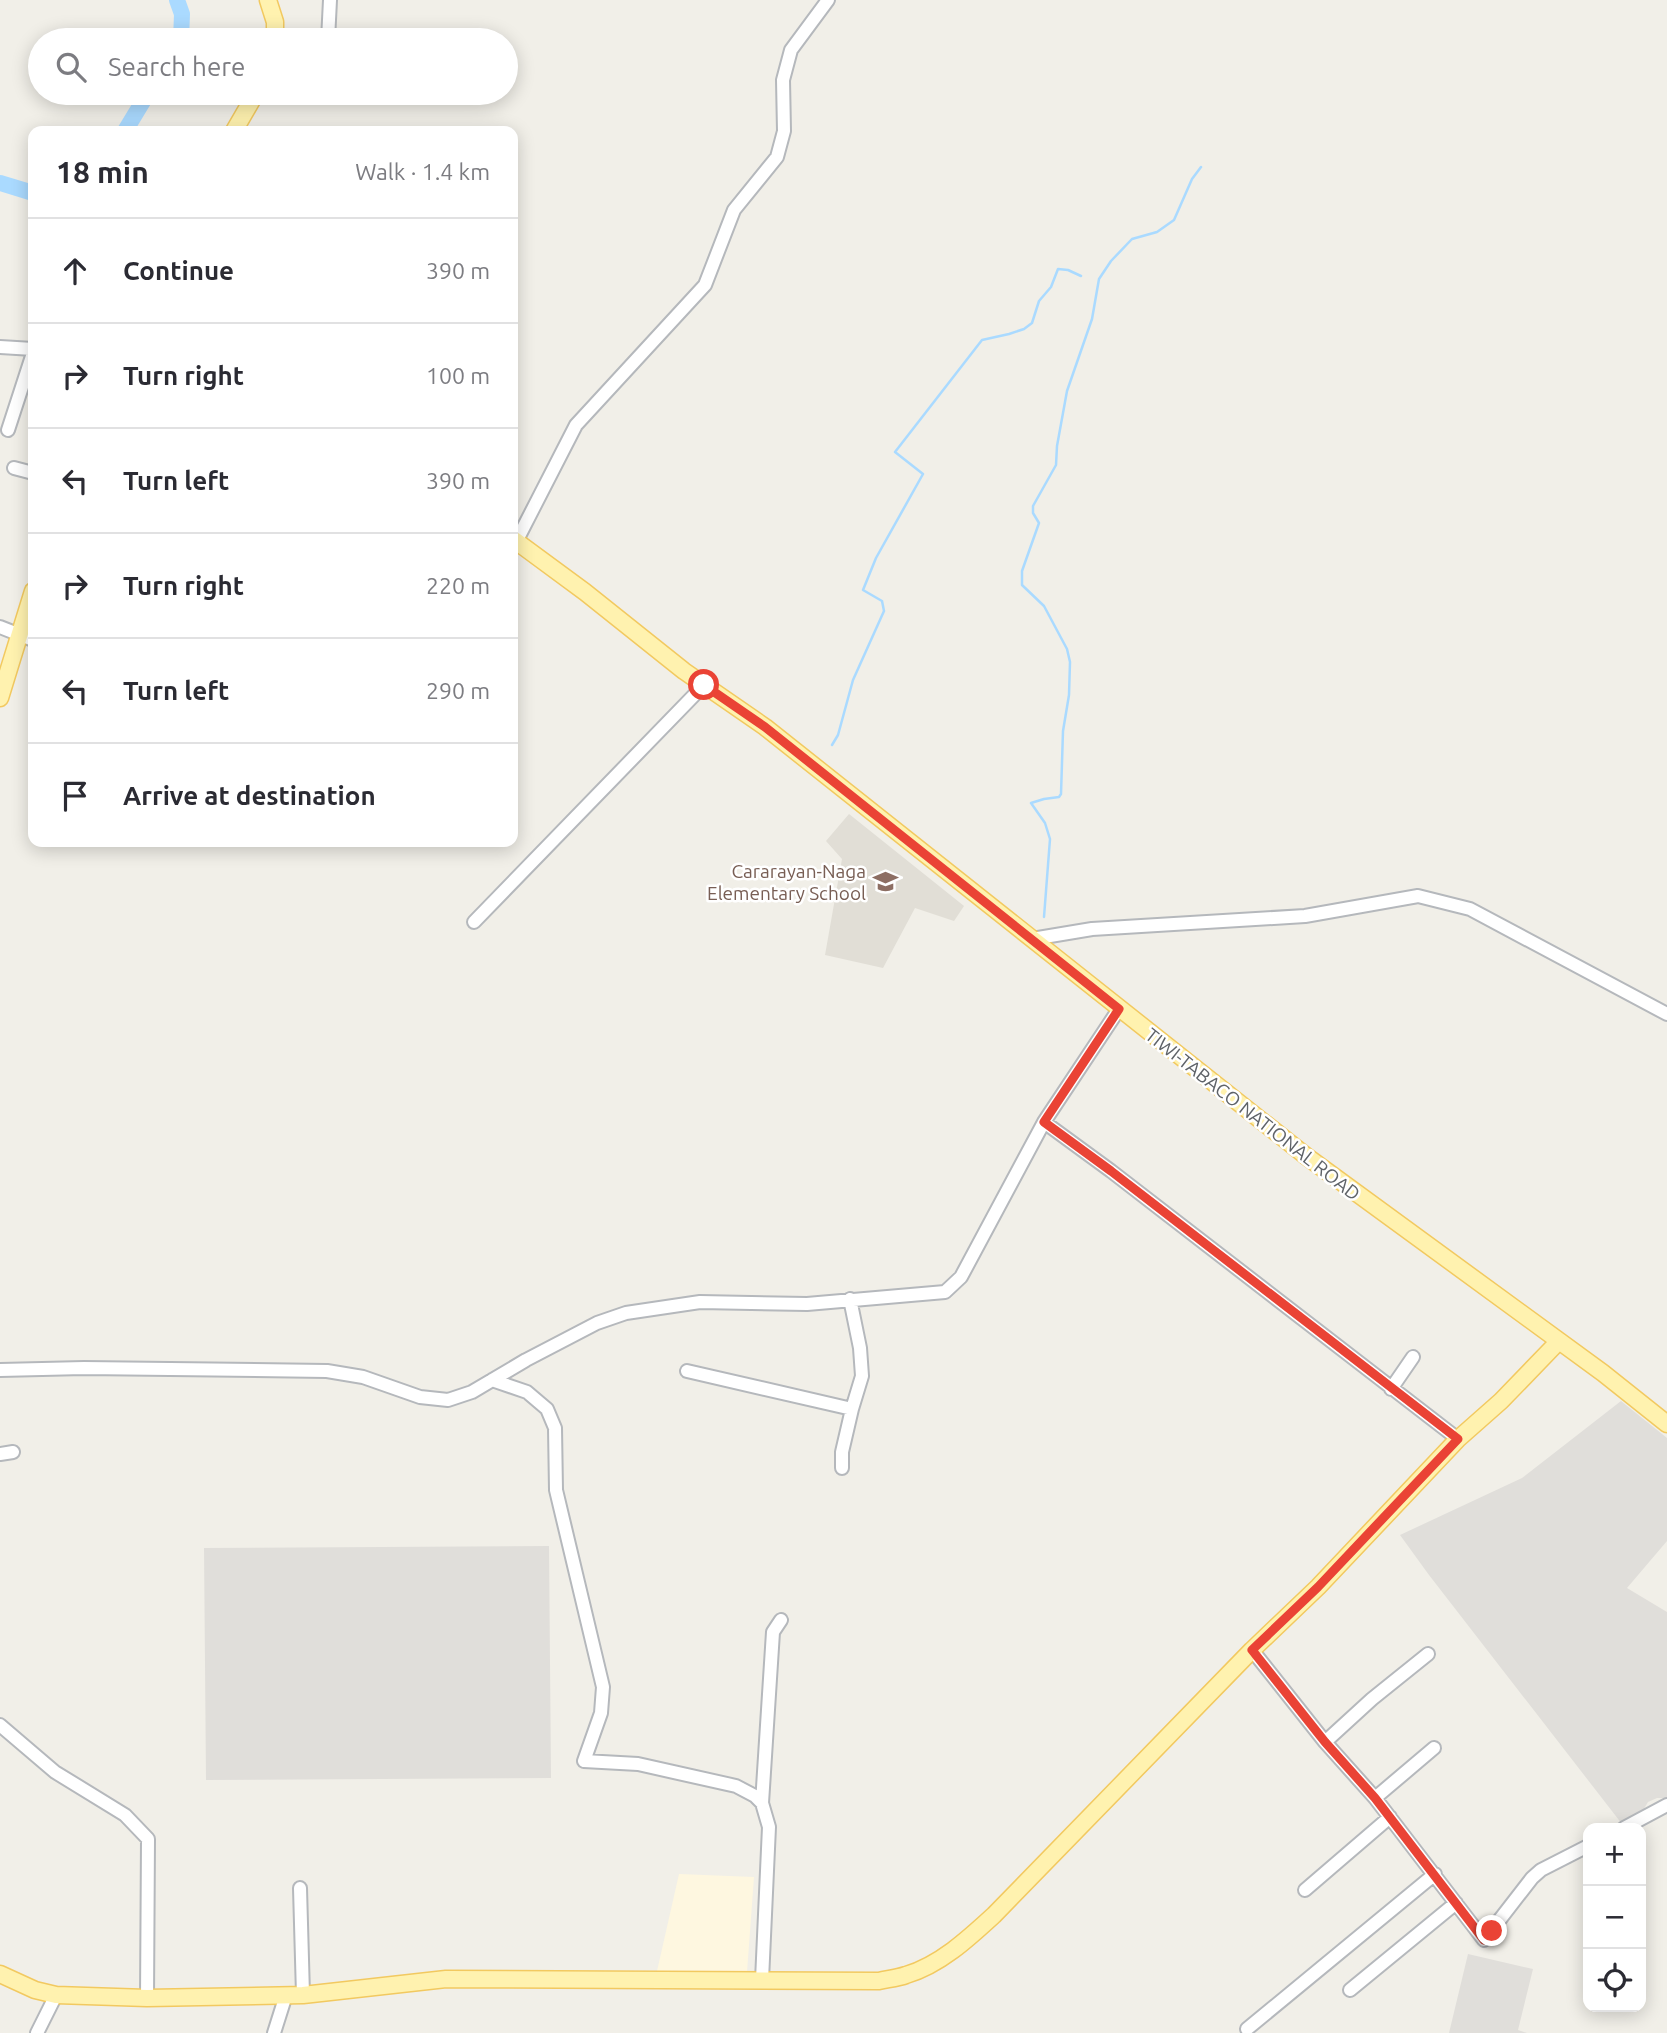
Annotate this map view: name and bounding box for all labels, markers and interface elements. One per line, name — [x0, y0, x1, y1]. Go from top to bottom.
search box — [28, 28, 518, 105]
icon: search — [52, 48, 90, 86]
text: Search here — [108, 52, 245, 81]
text: 18 min — [56, 155, 149, 189]
text: Walk · 1.4 km — [355, 159, 490, 184]
icon: ahead — [56, 252, 94, 290]
text: Continue — [123, 256, 234, 285]
text: 390 m — [426, 258, 490, 283]
icon: right — [56, 357, 94, 395]
text: Turn right — [123, 361, 244, 390]
text: 100 m — [426, 363, 490, 388]
icon: left — [56, 462, 94, 500]
text: Turn left — [123, 466, 229, 495]
text: 390 m — [426, 468, 490, 493]
icon: right — [56, 567, 94, 605]
text: Turn right — [123, 571, 244, 600]
text: 220 m — [426, 573, 490, 598]
route start — [688, 669, 719, 700]
icon: left — [56, 672, 94, 710]
text: Turn left — [123, 676, 229, 705]
text: 290 m — [426, 678, 490, 703]
icon: arrive — [56, 777, 94, 815]
text: Arrive at destination — [123, 781, 376, 810]
place label: Cararayan-Naga Elementary School — [707, 860, 866, 904]
school or university icon: Cararayan-Naga Elementary School — [872, 868, 900, 896]
street label: TIWI-TABACO NATIONAL ROAD — [1141, 1023, 1365, 1205]
map controls — [1583, 1823, 1646, 2012]
button: + — [1583, 1823, 1646, 1886]
button: − — [1583, 1886, 1646, 1949]
route end — [1476, 1915, 1507, 1946]
button: locate — [1583, 1949, 1646, 2012]

